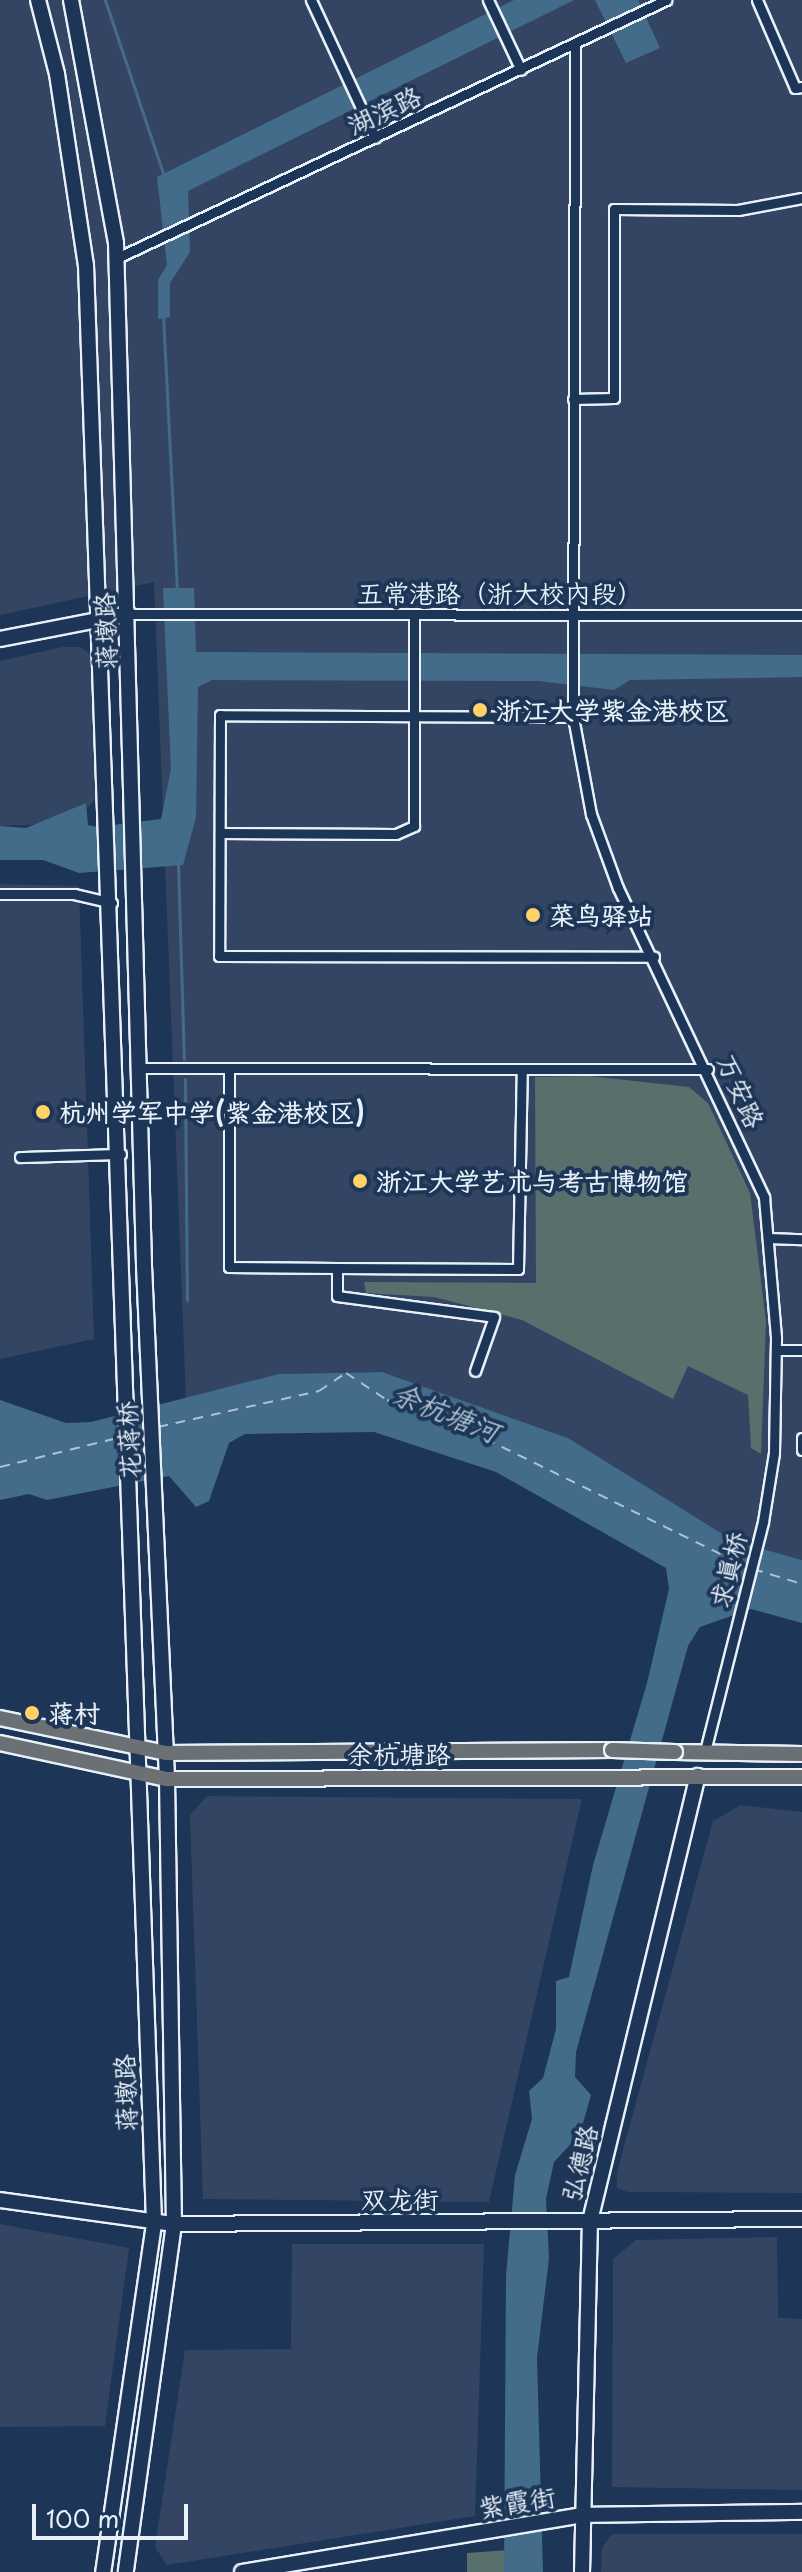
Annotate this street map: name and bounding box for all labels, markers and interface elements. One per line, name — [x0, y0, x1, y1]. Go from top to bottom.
street label: 湖滨路 — [342, 79, 426, 141]
street label: 五常港路（浙大校内段） — [357, 577, 643, 609]
street label: 蒋墩路 — [88, 591, 122, 671]
place label: 浙江大学紫金港校区 — [496, 694, 730, 726]
marker: 浙江大学紫金港校区 — [471, 701, 489, 719]
place label: 菜鸟驿站 — [549, 899, 653, 931]
marker: 菜鸟驿站 — [524, 906, 542, 924]
street label: 万安路 — [711, 1049, 771, 1133]
place label: 杭州学军中学(紫金港校区) — [59, 1096, 365, 1128]
marker: 杭州学军中学(紫金港校区) — [34, 1103, 52, 1121]
place label: 浙江大学艺术与考古博物馆 — [376, 1165, 688, 1197]
marker: 浙江大学艺术与考古博物馆 — [351, 1172, 369, 1190]
water label: 余杭塘河 — [388, 1375, 504, 1449]
street label: 花蒋桥 — [110, 1400, 146, 1480]
street label: 求真桥 — [703, 1528, 753, 1612]
place label: 蒋村 — [48, 1697, 100, 1729]
marker: 蒋村 — [23, 1704, 41, 1722]
street label: 余杭塘路 — [347, 1738, 451, 1770]
street label: 蒋墩路 — [108, 2053, 142, 2133]
street label: 弘德路 — [554, 2121, 604, 2205]
street label: 双龙街 — [361, 2183, 439, 2215]
street label: 紫霞街 — [476, 2480, 558, 2524]
scale bar — [36, 2488, 192, 2538]
text: 100 m — [46, 2500, 119, 2536]

